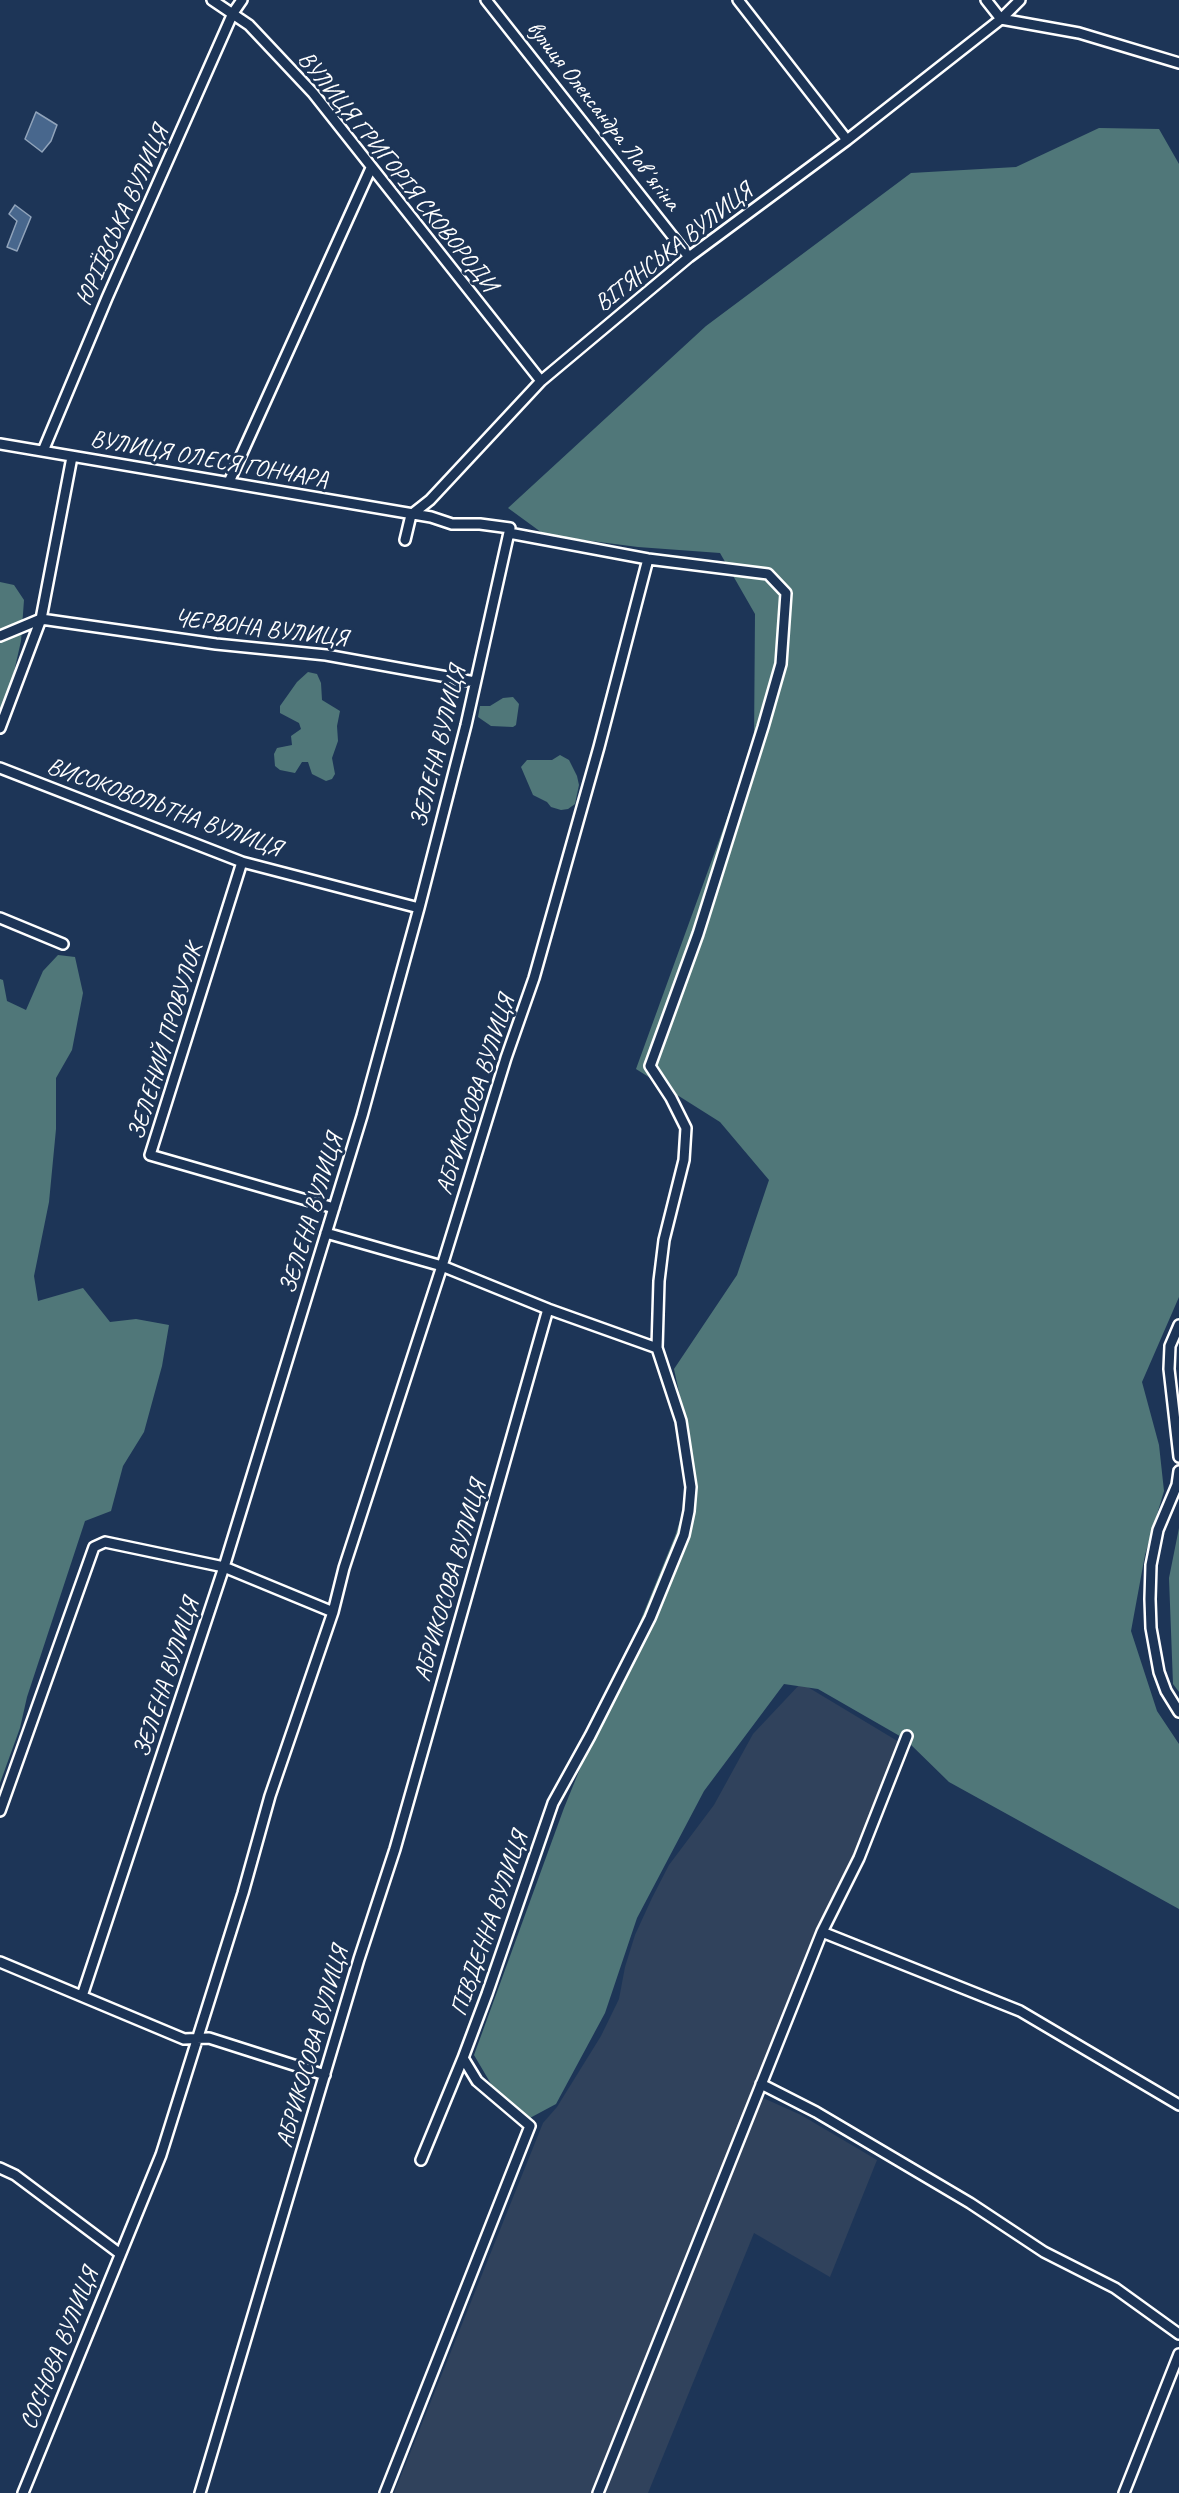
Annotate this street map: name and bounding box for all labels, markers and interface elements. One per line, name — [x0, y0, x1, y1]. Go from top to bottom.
street label: вулиця Олександра Ловʼягіна — [520, 15, 686, 217]
street label: ВУЛИЦЯ ГРИГОРІЯ СКОВОРОДИ — [291, 46, 503, 298]
street label: ЮРІЇВСЬКА ВУЛИЦЯ — [70, 122, 176, 310]
street label: ВІТЯНСЬКА ВУЛИЦЯ — [589, 177, 759, 319]
street label: ВУЛИЦЯ ОЛЕСЯ ГОНЧАРА — [88, 425, 330, 495]
street label: ЧЕРВОНА ВУЛИЦЯ — [173, 604, 349, 654]
street label: ЗЕЛЕНА ВУЛИЦЯ — [405, 663, 473, 831]
street label: ВИСОКОВОЛЬТНА ВУЛИЦЯ — [43, 752, 285, 864]
street label: ЗЕЛЕНИЙ ПРОВУЛОК — [123, 941, 209, 1143]
street label: АБРИКОСОВА ВУЛИЦЯ — [430, 992, 522, 1198]
street label: ЗЕЛЕНА ВУЛИЦЯ — [274, 1131, 350, 1297]
street label: АБРИКОСОВА ВУЛИЦЯ — [409, 1477, 493, 1685]
street label: ЗЕЛЕНА ВУЛИЦЯ — [128, 1595, 206, 1761]
street label: ПІВДЕННА ВУЛИЦЯ — [445, 1828, 535, 2020]
street label: АБРИКОСОВА ВУЛИЦЯ — [271, 1943, 355, 2151]
street label: СОСНОВА ВУЛИЦЯ — [15, 2264, 105, 2434]

